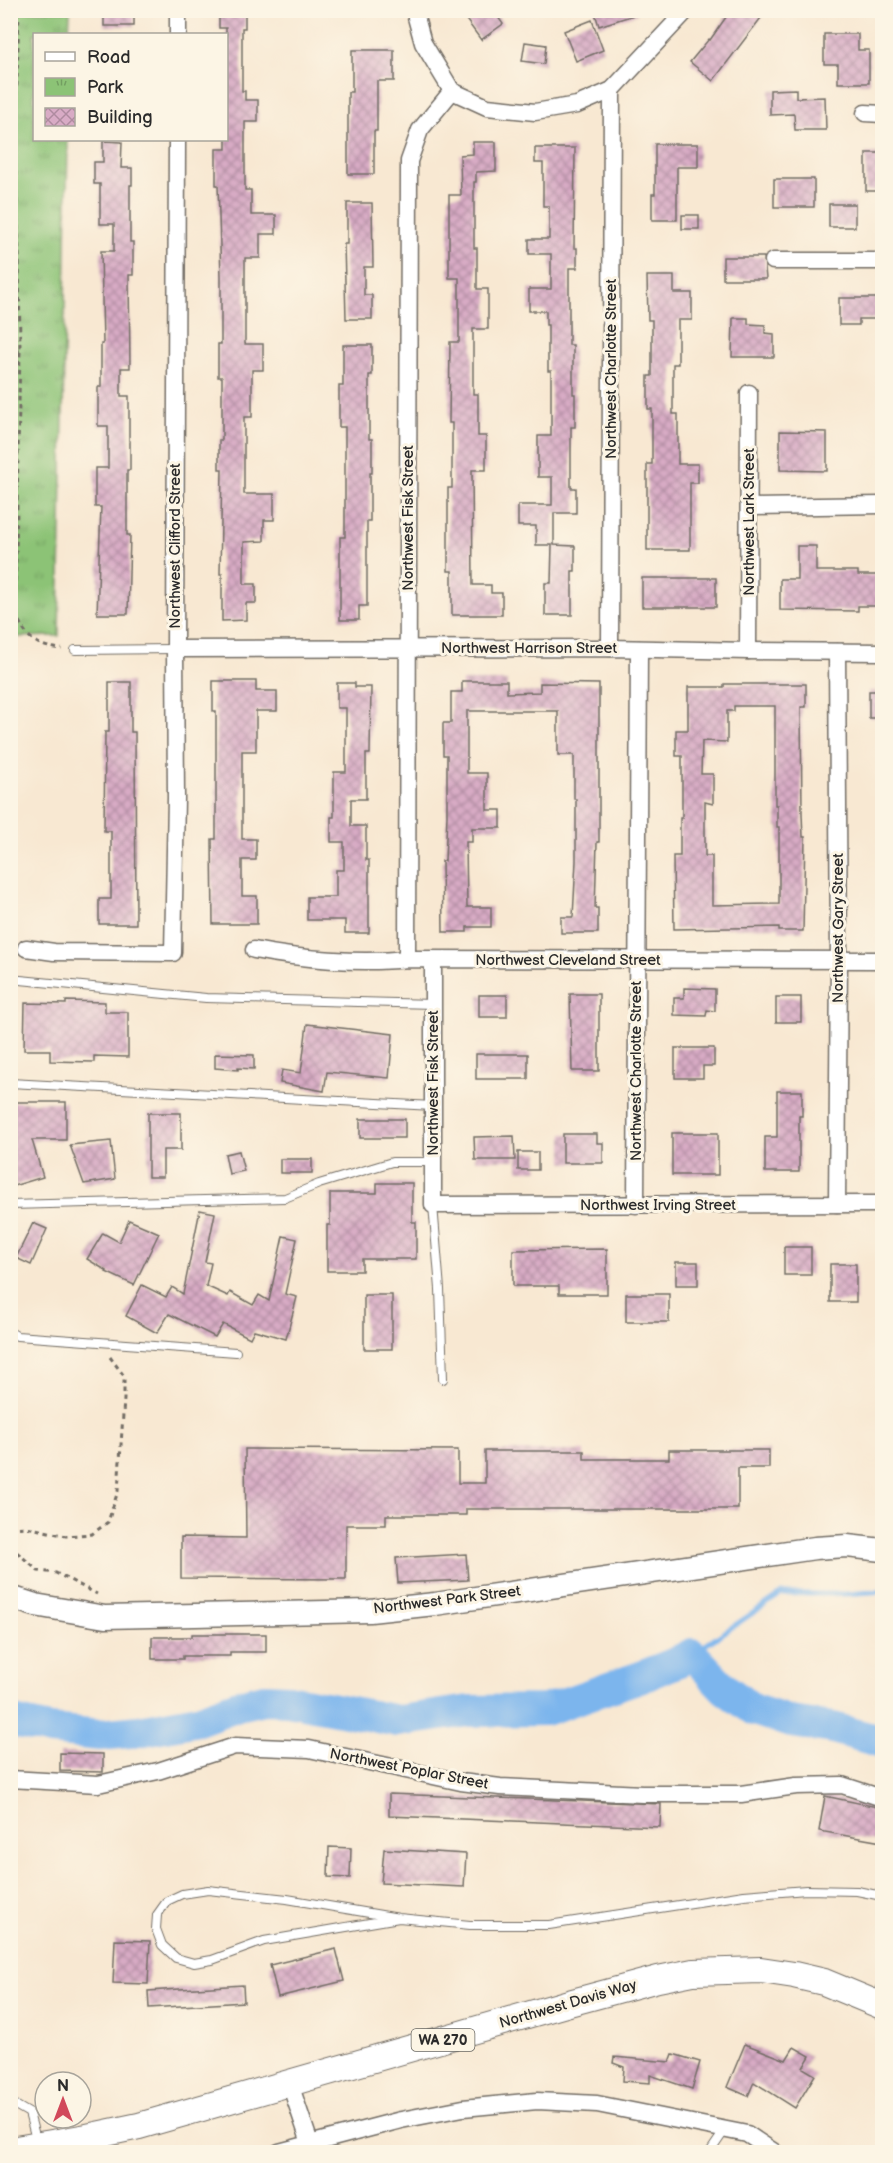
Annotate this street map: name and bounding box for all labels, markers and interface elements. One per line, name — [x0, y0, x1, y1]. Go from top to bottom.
legend — [33, 33, 228, 141]
text: Road — [87, 47, 131, 68]
text: Park — [87, 77, 123, 98]
text: Building — [87, 107, 153, 128]
street label: Northwest Charlotte Street — [602, 279, 621, 459]
street label: Northwest Fisk Street — [399, 445, 418, 591]
street label: Northwest Lark Street — [740, 448, 759, 596]
street label: Northwest Clifford Street — [166, 463, 185, 629]
street label: Northwest Harrison Street — [441, 639, 618, 658]
street label: Northwest Gary Street — [829, 853, 848, 1003]
street label: Northwest Cleveland Street — [475, 951, 661, 970]
street label: Northwest Charlotte Street — [627, 981, 646, 1161]
street label: Northwest Fisk Street — [424, 1010, 443, 1156]
street label: Northwest Irving Street — [580, 1196, 736, 1215]
street label: Northwest Park Street — [372, 1581, 522, 1618]
street label: Northwest Poplar Street — [328, 1744, 490, 1794]
street label: Northwest Davis Way — [497, 1975, 639, 2033]
road number: WA 270 — [412, 2029, 474, 2051]
north arrow — [33, 2070, 93, 2130]
text: N — [57, 2077, 69, 2096]

